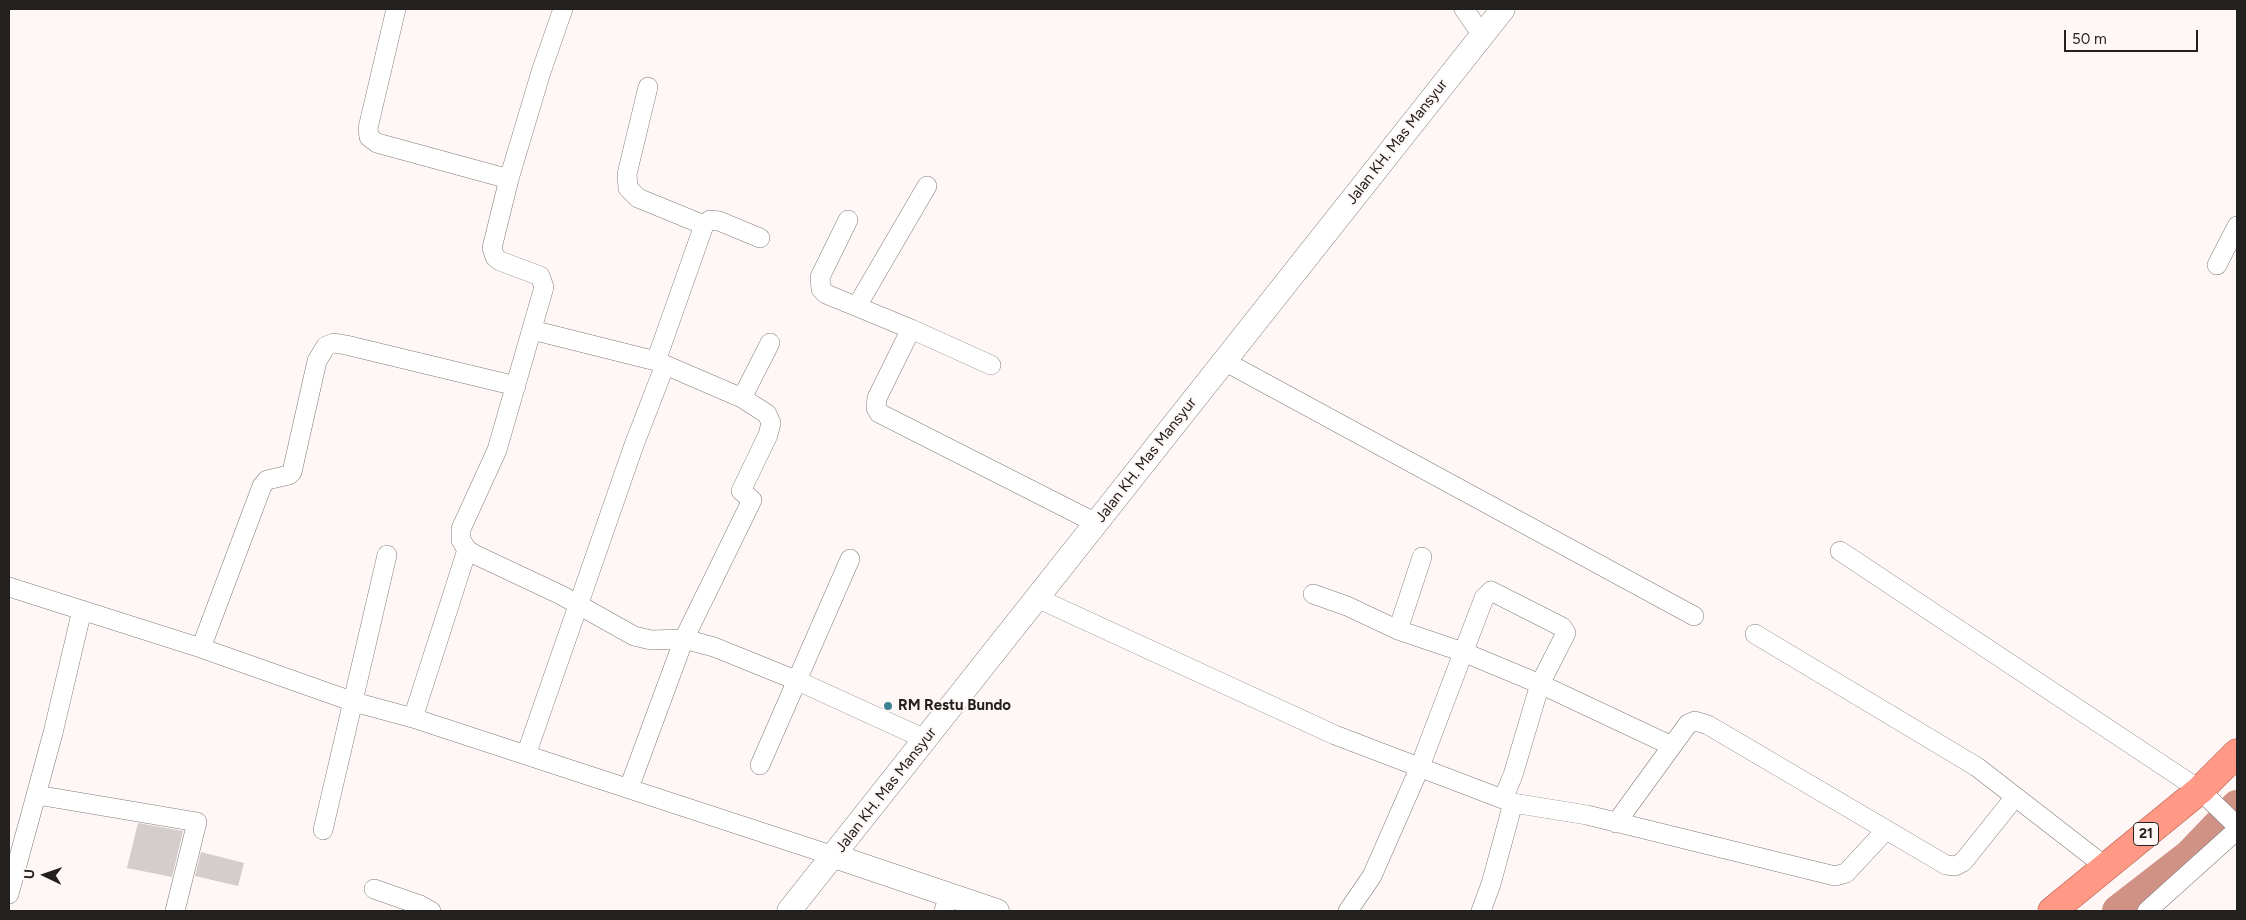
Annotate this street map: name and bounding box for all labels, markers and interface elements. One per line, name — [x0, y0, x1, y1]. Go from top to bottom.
scale bar — [2066, 20, 2200, 52]
text: 50 m — [2072, 30, 2107, 48]
street label: Jalan KH. Mas Mansyur — [1343, 76, 1451, 208]
street label: Jalan KH. Mas Mansyur — [1092, 394, 1200, 526]
place label: RM Restu Bundo — [898, 697, 1011, 715]
marker: RM Restu Bundo — [882, 700, 894, 712]
street label: Jalan KH. Mas Mansyur — [832, 724, 940, 856]
road number: 21 — [2134, 822, 2158, 846]
north arrow — [20, 850, 70, 900]
text: U — [21, 869, 38, 880]

